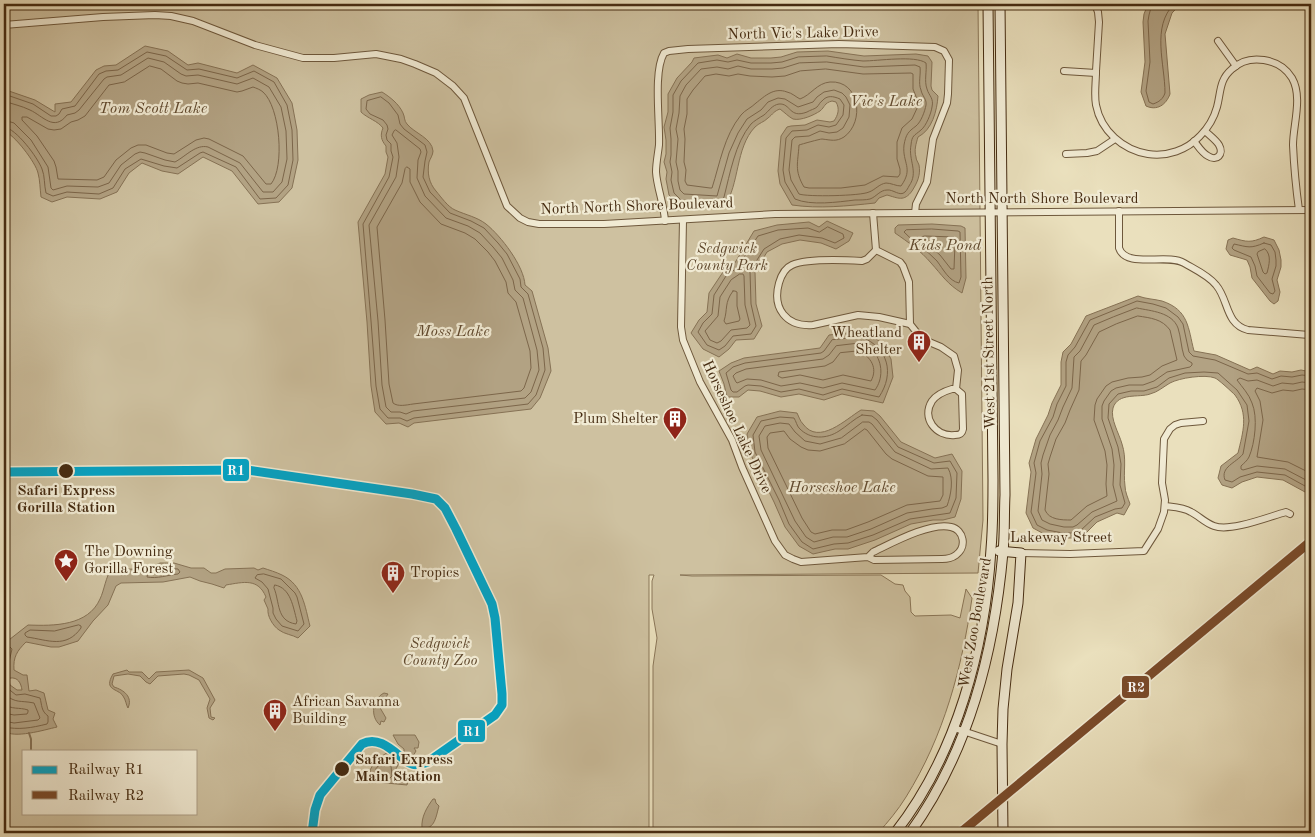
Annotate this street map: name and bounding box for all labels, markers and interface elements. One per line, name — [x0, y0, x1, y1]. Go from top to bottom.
street label: North Vic's Lake Drive — [727, 25, 879, 43]
water label: Vic's Lake — [850, 94, 923, 110]
water label: Tom Scott Lake — [99, 101, 208, 117]
street label: North North Shore Boulevard — [945, 192, 1139, 207]
street label: North North Shore Boulevard — [540, 196, 734, 218]
water label: Kids Pond — [908, 238, 982, 254]
park label: Sedgwick County Park — [686, 242, 768, 274]
street label: West 21st Street North — [981, 276, 999, 430]
water label: Moss Lake — [415, 324, 490, 340]
place label: Wheatland Shelter — [831, 326, 902, 358]
building icon: Wheatland Shelter — [906, 329, 932, 363]
street label: Horseshoe Lake Drive — [699, 358, 773, 496]
building icon: Plum Shelter — [662, 406, 688, 440]
place label: Plum Shelter — [573, 412, 658, 427]
line badge: R1 — [222, 458, 250, 482]
marker: Safari Express Gorilla Station — [57, 462, 75, 480]
text: R1 — [227, 464, 245, 478]
water label: Horseshoe Lake — [787, 480, 896, 496]
place label: Safari Express Gorilla Station — [17, 484, 115, 516]
street label: Lakeway Street — [1010, 531, 1112, 546]
place label: The Downing Gorilla Forest — [84, 545, 173, 577]
place icon: The Downing Gorilla Forest — [53, 548, 79, 582]
street label: West Zoo Boulevard — [957, 557, 995, 689]
building icon: Tropics — [380, 560, 406, 594]
place label: Tropics — [410, 566, 459, 581]
park label: Sedgwick County Zoo — [403, 637, 478, 669]
line badge: R2 — [1121, 675, 1150, 699]
text: R2 — [1127, 681, 1145, 695]
place label: African Savanna Building — [292, 695, 400, 727]
building icon: African Savanna Building — [262, 698, 288, 732]
line badge: R1 — [457, 719, 486, 743]
text: R1 — [463, 725, 481, 739]
legend — [22, 750, 198, 814]
place label: Safari Express Main Station — [355, 753, 453, 785]
marker: Safari Express Main Station — [333, 760, 351, 778]
text: Railway R1 — [68, 763, 144, 778]
text: Railway R2 — [68, 789, 144, 804]

